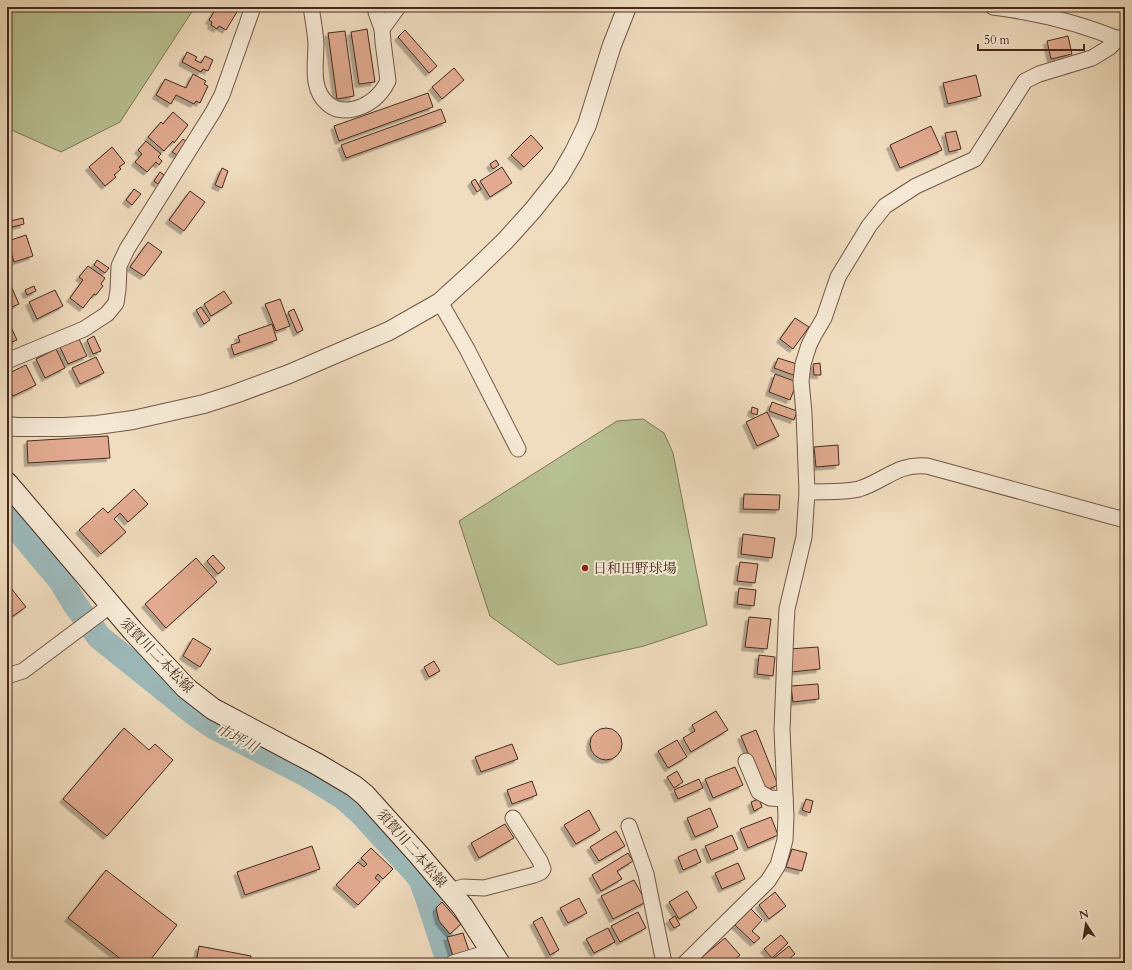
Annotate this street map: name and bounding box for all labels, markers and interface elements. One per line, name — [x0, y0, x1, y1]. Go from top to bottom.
scale bar — [978, 26, 1084, 52]
text: 50 m — [984, 32, 1011, 48]
place label: 日和田野球場 — [593, 559, 677, 578]
marker: 日和田野球場 — [580, 563, 590, 573]
street label: 須賀川二本松線 — [116, 614, 198, 697]
water label: 市坪川 — [212, 719, 263, 758]
street label: 須賀川二本松線 — [372, 805, 451, 892]
north arrow — [1066, 904, 1106, 944]
text: N — [1078, 906, 1091, 923]

